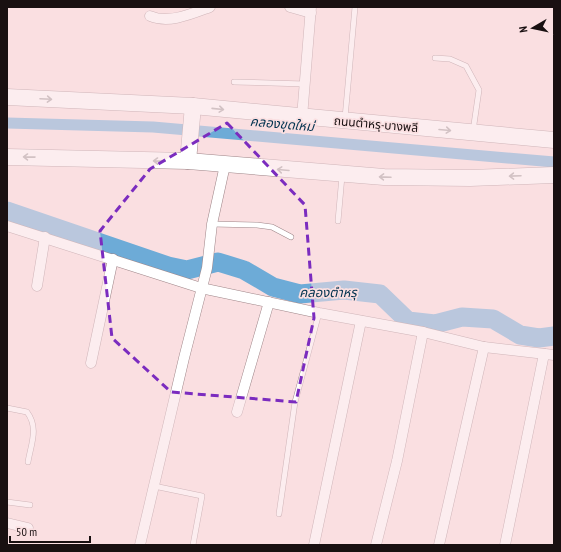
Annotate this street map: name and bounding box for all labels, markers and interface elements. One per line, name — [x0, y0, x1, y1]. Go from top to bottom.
north arrow — [513, 8, 553, 48]
text: N — [516, 25, 531, 34]
one-way arrow — [39, 96, 52, 103]
one-way arrow — [211, 105, 224, 112]
water label: คลองขุดใหม่ — [249, 113, 317, 135]
street label: ถนนตำหรุ-บางพลี — [333, 113, 419, 135]
one-way arrow — [438, 126, 451, 133]
one-way arrow — [23, 154, 36, 161]
one-way arrow — [153, 157, 166, 164]
one-way arrow — [277, 166, 290, 173]
one-way arrow — [509, 172, 522, 180]
one-way arrow — [379, 173, 392, 181]
water label: คลองตำหรุ — [299, 284, 358, 301]
scale bar — [10, 518, 90, 544]
text: 50 m — [16, 524, 37, 539]

